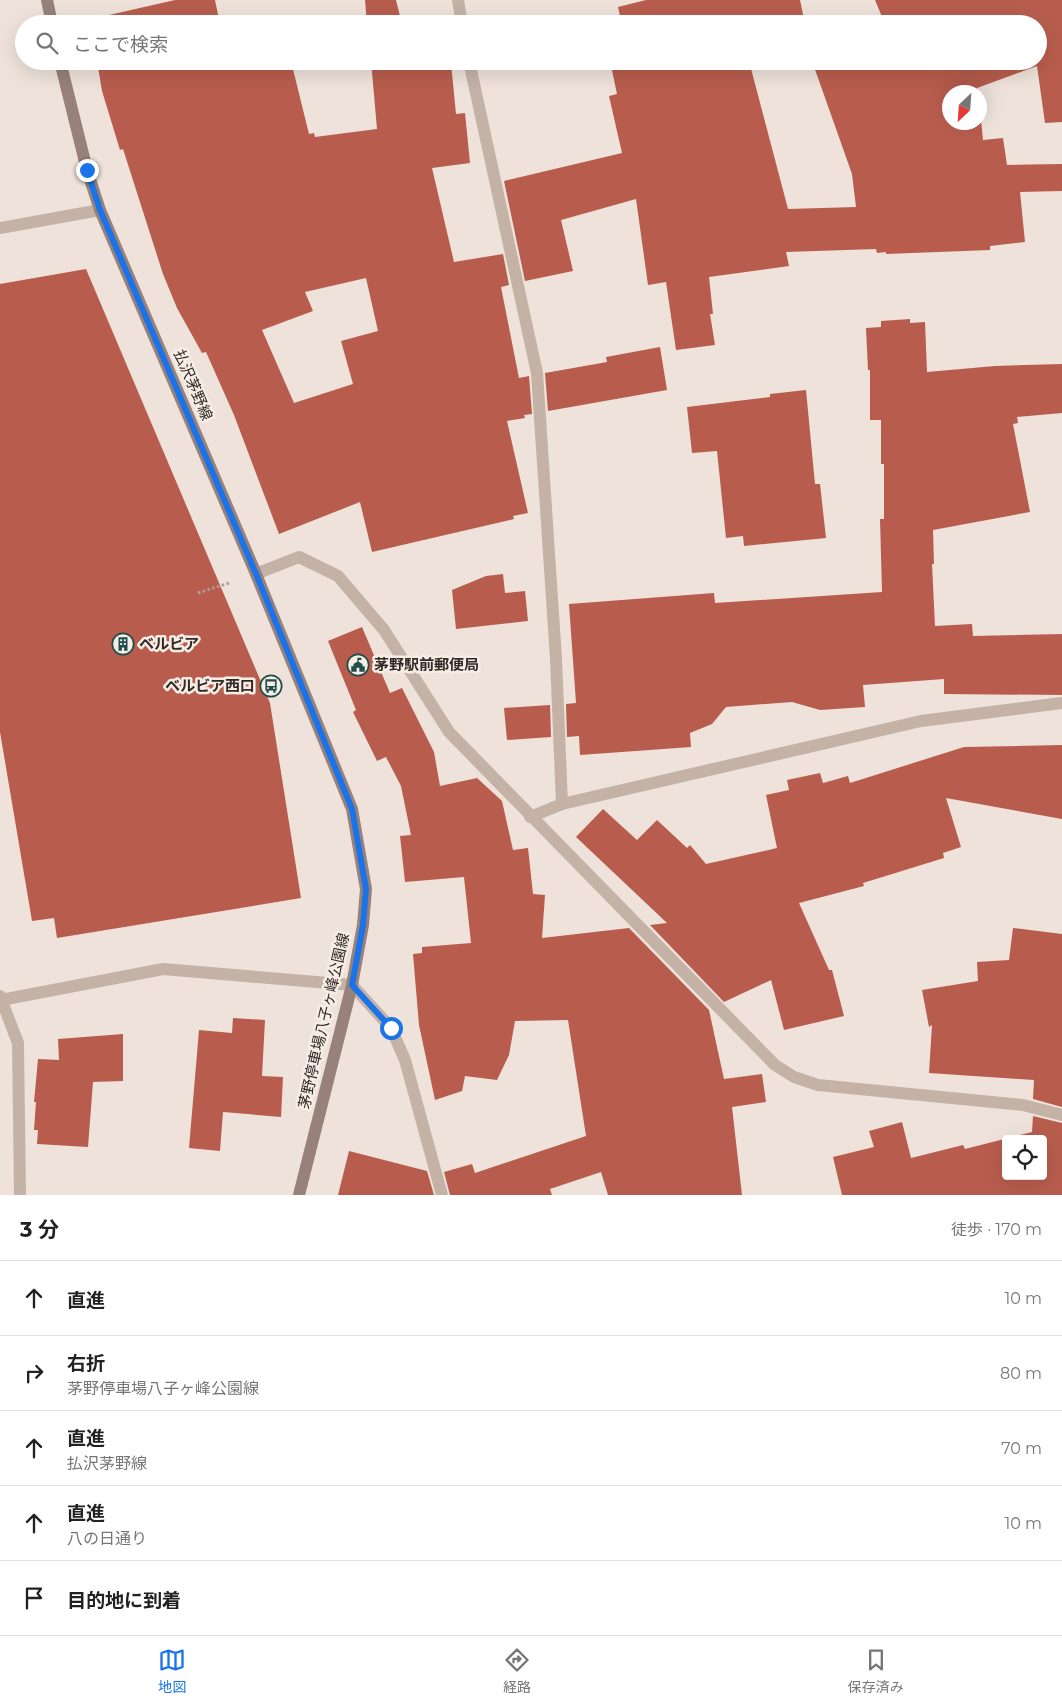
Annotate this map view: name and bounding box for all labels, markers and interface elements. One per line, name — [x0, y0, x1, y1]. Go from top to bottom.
search box — [15, 15, 1047, 70]
icon: search — [33, 29, 61, 57]
text: ここで検索 — [73, 33, 168, 56]
north arrow — [942, 85, 987, 130]
route end — [76, 159, 99, 182]
street label: 払沢茅野線 — [170, 347, 217, 423]
building icon: ベルビア — [111, 632, 135, 656]
place label: ベルビア — [139, 634, 199, 653]
public building icon: 茅野駅前郵便局 — [346, 653, 370, 677]
place label: 茅野駅前郵便局 — [374, 655, 479, 674]
bus stop icon: ベルビア西口 — [259, 674, 283, 698]
place label: ベルビア西口 — [165, 676, 255, 695]
street label: 茅野停車場八子ヶ峰公園線 — [294, 931, 353, 1111]
route start — [380, 1017, 403, 1040]
map controls — [1002, 1135, 1047, 1180]
button: locate — [1002, 1135, 1047, 1180]
text: 3 分 — [20, 1217, 59, 1242]
text: 徒歩 · 170 m — [951, 1220, 1042, 1239]
icon: ahead — [20, 1284, 48, 1312]
text: 直進 — [67, 1289, 105, 1312]
text: 10 m — [1004, 1289, 1042, 1308]
text: 右折 — [67, 1352, 105, 1375]
icon: right — [20, 1359, 48, 1387]
text: 80 m — [1000, 1364, 1042, 1383]
text: 茅野停車場八子ヶ峰公園線 — [67, 1379, 259, 1398]
text: 直進 — [67, 1427, 105, 1450]
icon: ahead — [20, 1434, 48, 1462]
text: 70 m — [1001, 1439, 1042, 1458]
text: 払沢茅野線 — [67, 1454, 147, 1473]
text: 直進 — [67, 1502, 105, 1525]
icon: ahead — [20, 1509, 48, 1537]
text: 10 m — [1004, 1514, 1042, 1533]
text: 八の日通り — [67, 1529, 147, 1548]
icon: arrive — [20, 1584, 48, 1612]
text: 目的地に到着 — [67, 1589, 181, 1612]
tab: 地図 — [158, 1646, 186, 1696]
tab: 経路 — [503, 1646, 531, 1696]
tab: 保存済み — [848, 1646, 904, 1696]

